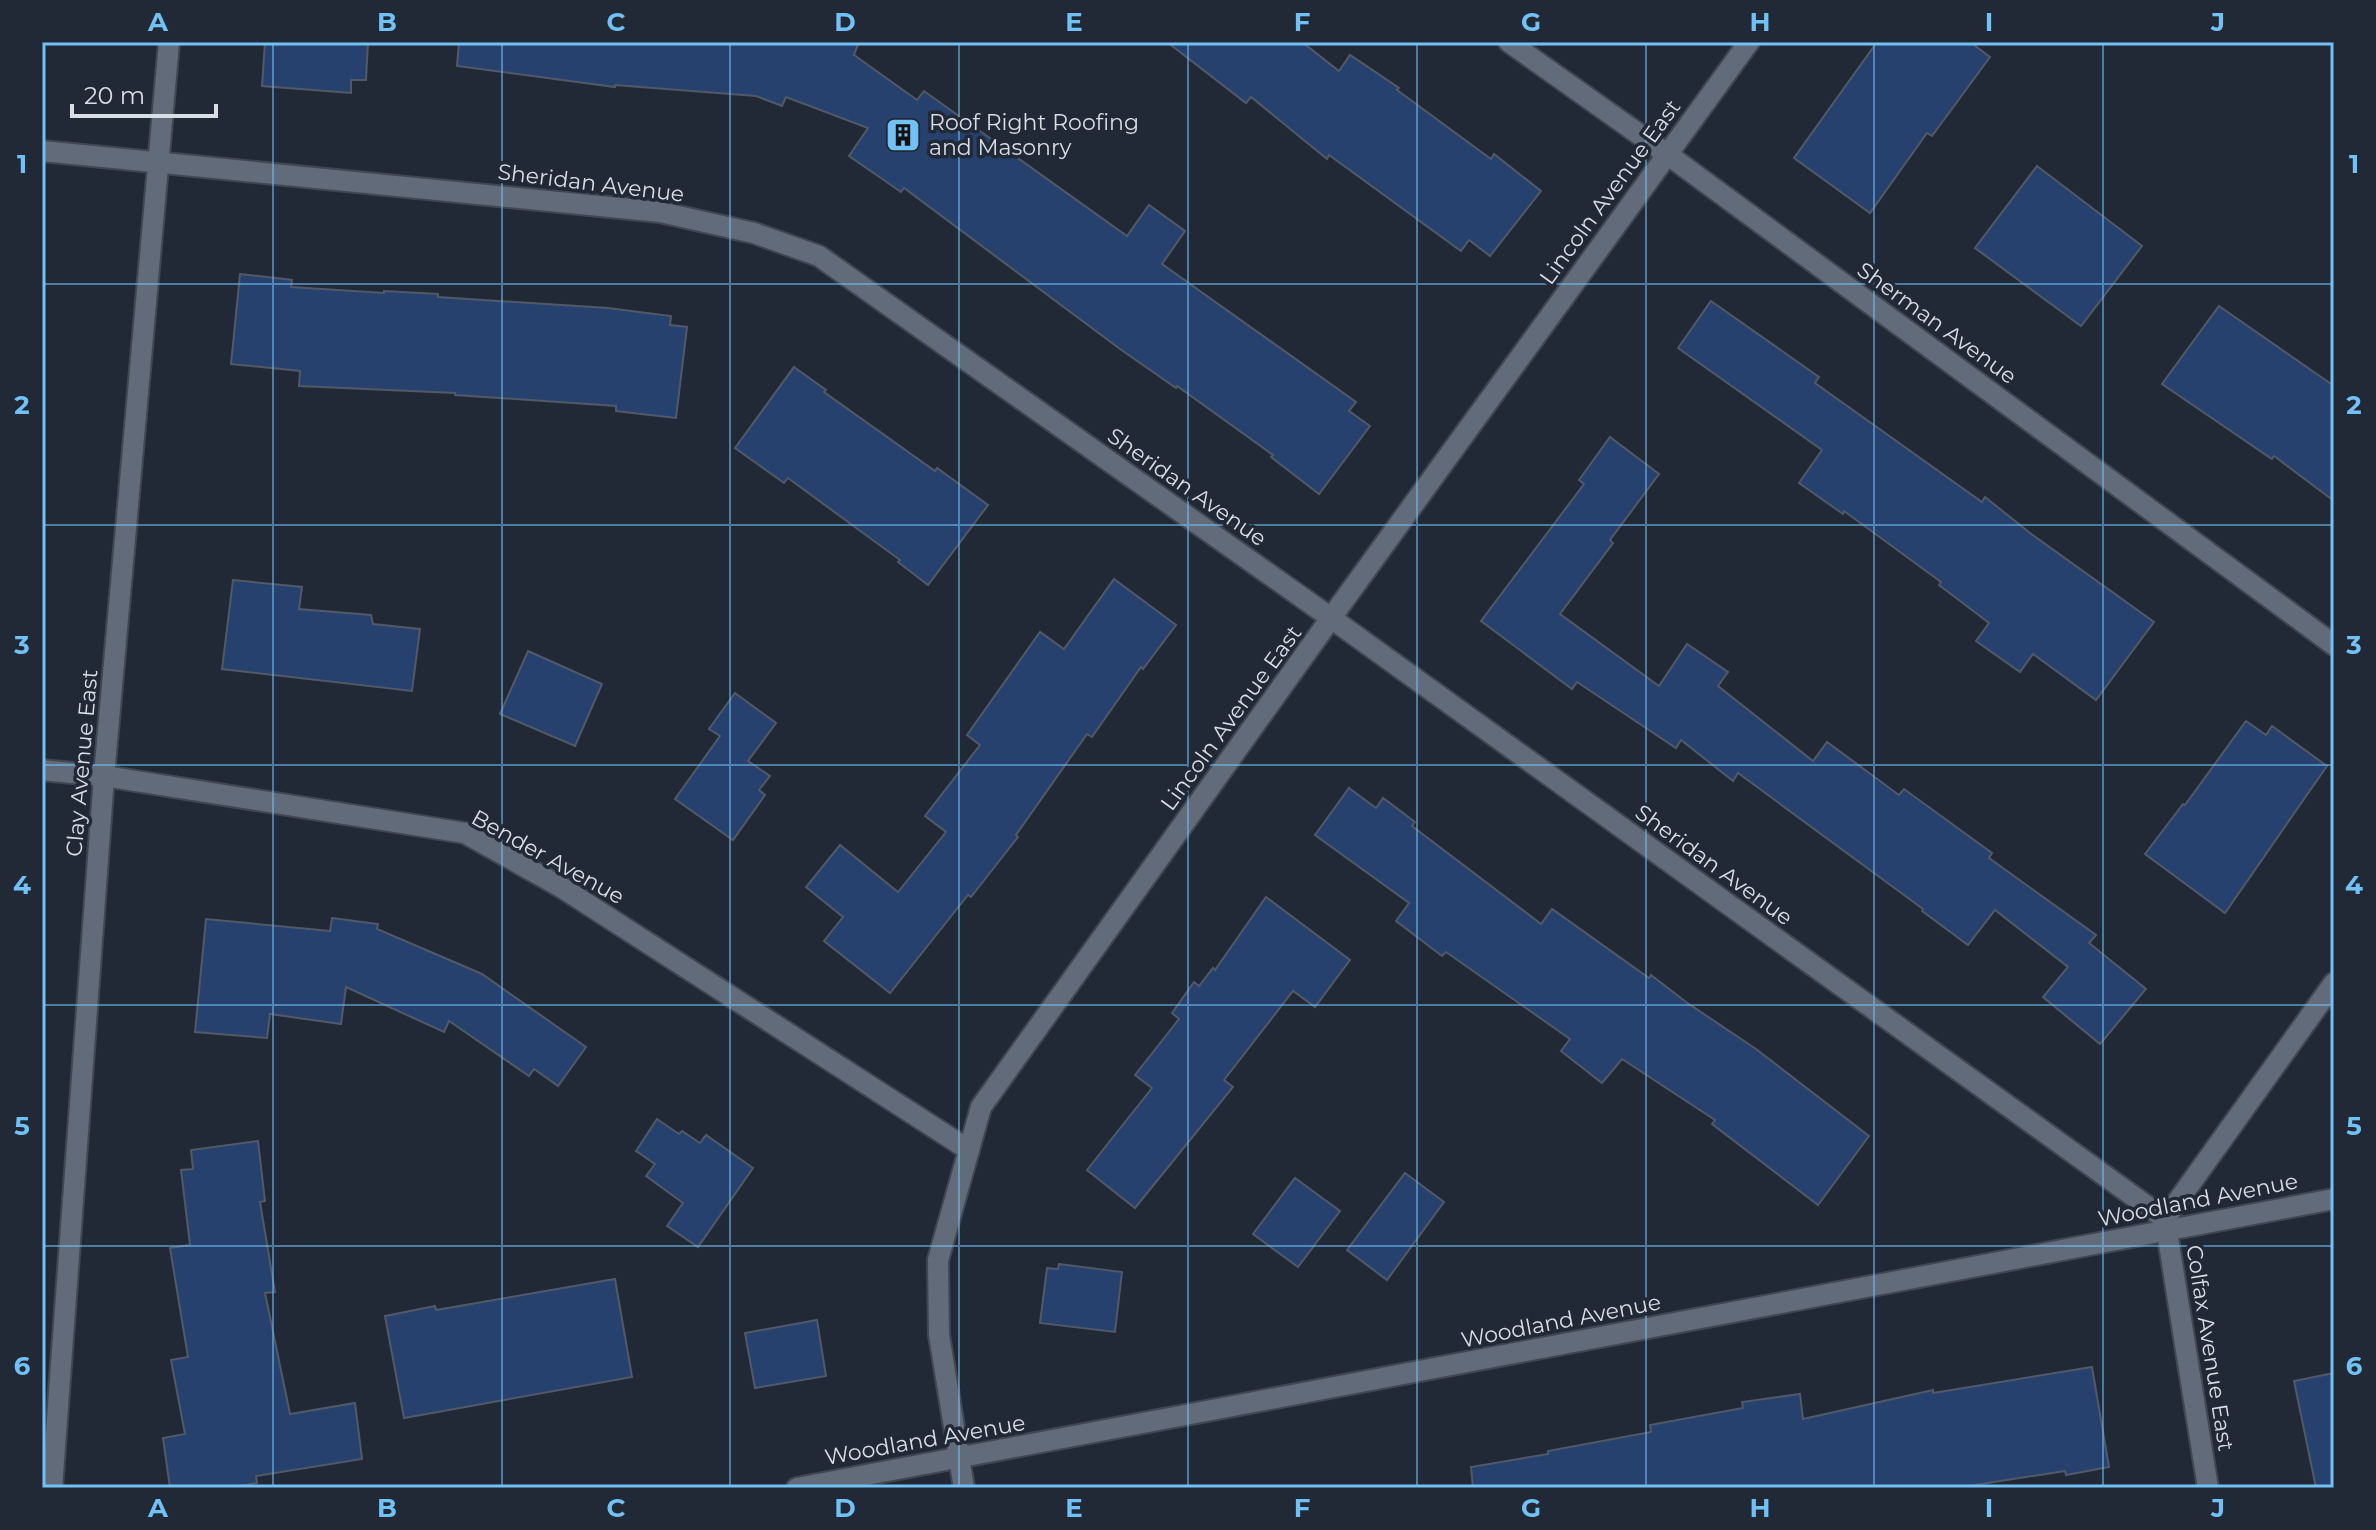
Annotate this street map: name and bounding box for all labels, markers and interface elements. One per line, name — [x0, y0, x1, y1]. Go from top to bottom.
text: A — [147, 6, 169, 38]
text: B — [377, 6, 397, 38]
text: C — [607, 6, 626, 38]
text: D — [834, 6, 856, 38]
text: E — [1065, 6, 1083, 38]
text: F — [1294, 6, 1310, 38]
text: G — [1521, 6, 1541, 38]
text: H — [1749, 6, 1771, 38]
text: I — [1985, 6, 1993, 38]
text: J — [2210, 6, 2225, 38]
scale bar — [72, 68, 216, 118]
text: 20 m — [84, 81, 145, 110]
street label: Lincoln Avenue East — [1534, 94, 1686, 290]
place label: Roof Right Roofing and Masonry — [929, 109, 1139, 161]
building icon: Roof Right Roofing and Masonry — [884, 116, 922, 154]
text: 1 — [17, 148, 27, 180]
text: 1 — [2349, 148, 2359, 180]
street label: Sheridan Avenue — [496, 158, 686, 208]
street label: Sherman Avenue — [1852, 256, 2022, 390]
text: 2 — [14, 389, 30, 421]
text: 2 — [2346, 389, 2362, 421]
street label: Sheridan Avenue — [1102, 422, 1272, 552]
street label: Lincoln Avenue East — [1155, 620, 1307, 816]
text: 3 — [13, 629, 30, 661]
text: 3 — [2345, 629, 2362, 661]
street label: Clay Avenue East — [60, 668, 104, 858]
street label: Sheridan Avenue — [1630, 799, 1798, 931]
street label: Bender Avenue — [467, 804, 629, 910]
text: 4 — [13, 869, 31, 901]
text: 4 — [2345, 869, 2363, 901]
text: 5 — [14, 1110, 30, 1142]
text: 5 — [2346, 1110, 2362, 1142]
street label: Woodland Avenue — [2096, 1167, 2300, 1233]
street label: Colfax Avenue East — [2180, 1243, 2240, 1453]
street label: Woodland Avenue — [1459, 1288, 1663, 1354]
text: 6 — [14, 1350, 31, 1382]
text: 6 — [2346, 1350, 2363, 1382]
street label: Woodland Avenue — [823, 1409, 1027, 1471]
text: A — [147, 1492, 169, 1524]
text: B — [377, 1492, 397, 1524]
text: C — [607, 1492, 626, 1524]
text: D — [834, 1492, 856, 1524]
text: E — [1065, 1492, 1083, 1524]
text: F — [1294, 1492, 1310, 1524]
text: G — [1521, 1492, 1541, 1524]
text: H — [1749, 1492, 1771, 1524]
text: I — [1985, 1492, 1993, 1524]
text: J — [2210, 1492, 2225, 1524]

